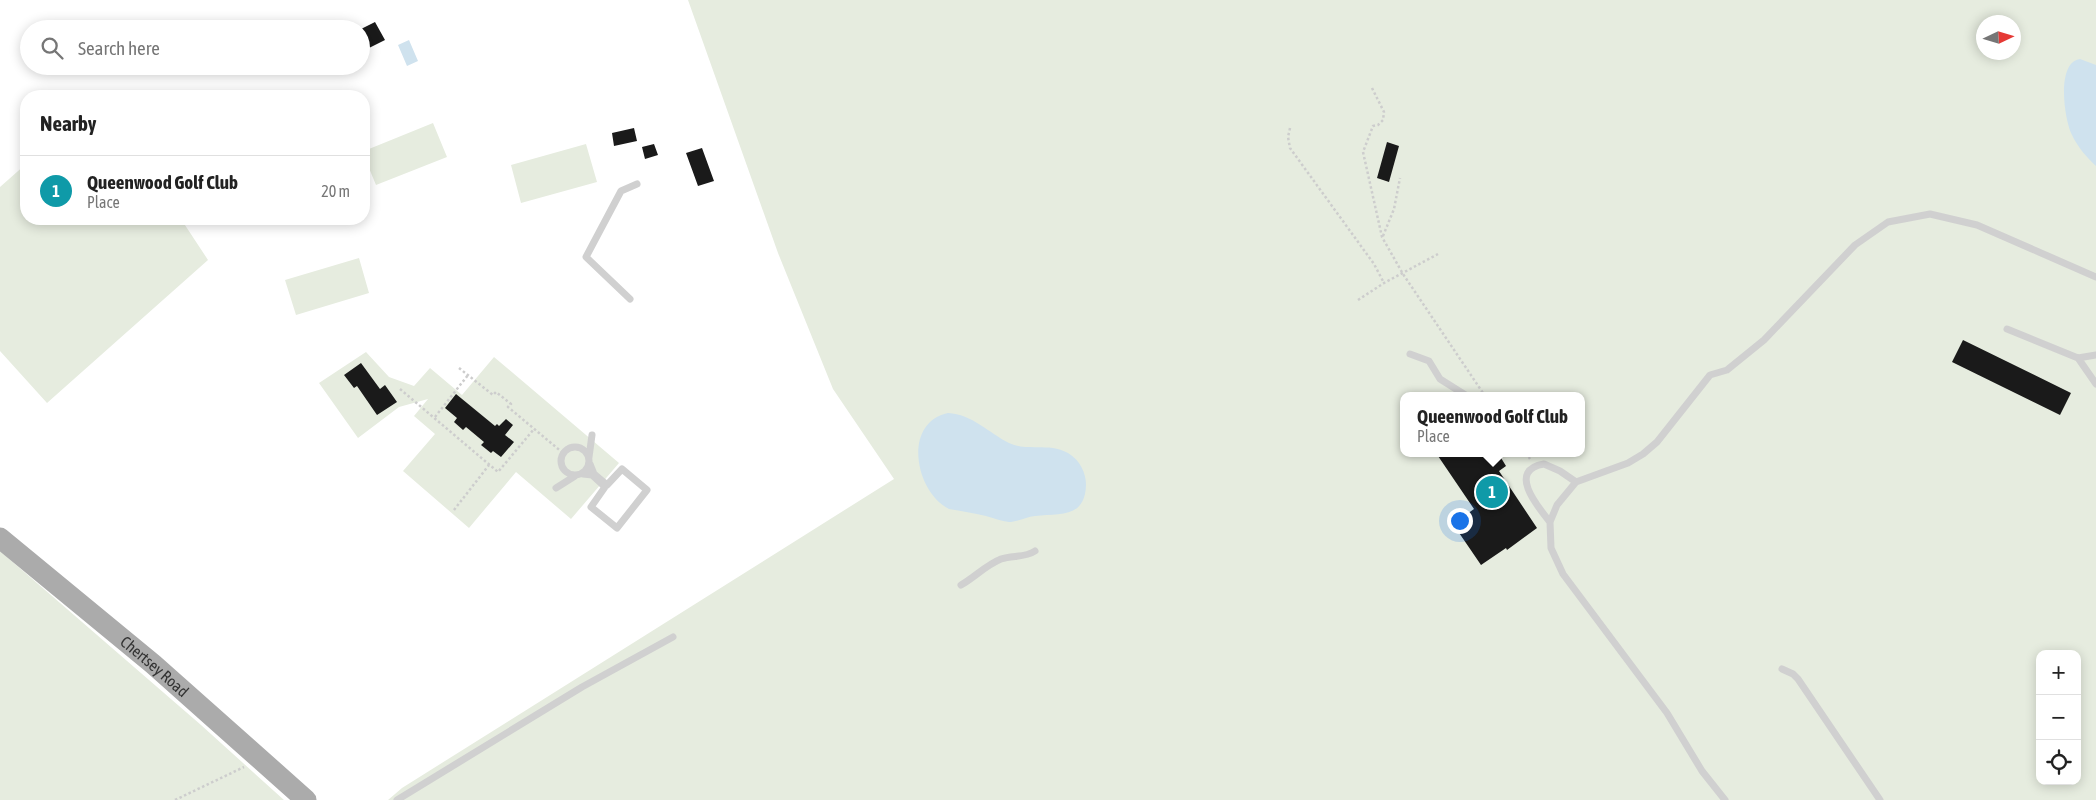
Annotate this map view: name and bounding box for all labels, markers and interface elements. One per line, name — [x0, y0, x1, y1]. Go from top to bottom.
north arrow — [1976, 15, 2021, 60]
search box — [20, 20, 370, 75]
icon: search — [38, 34, 66, 62]
text: Search here — [78, 37, 160, 59]
text: Nearby — [40, 111, 96, 135]
text: Queenwood Golf Club — [87, 171, 238, 193]
text: 1 — [52, 182, 60, 200]
text: 20 m — [321, 182, 350, 200]
text: Place — [87, 193, 120, 211]
popup — [1400, 392, 1585, 457]
text: Queenwood Golf Club — [1417, 405, 1568, 427]
text: Place — [1417, 427, 1450, 445]
pin: 1 — [1476, 473, 1508, 511]
your location — [1447, 508, 1473, 534]
street label: Chertsey Road — [117, 632, 192, 700]
map controls — [2036, 650, 2081, 785]
button: + — [2036, 650, 2081, 695]
button: − — [2036, 695, 2081, 740]
button: locate — [2036, 740, 2081, 785]

